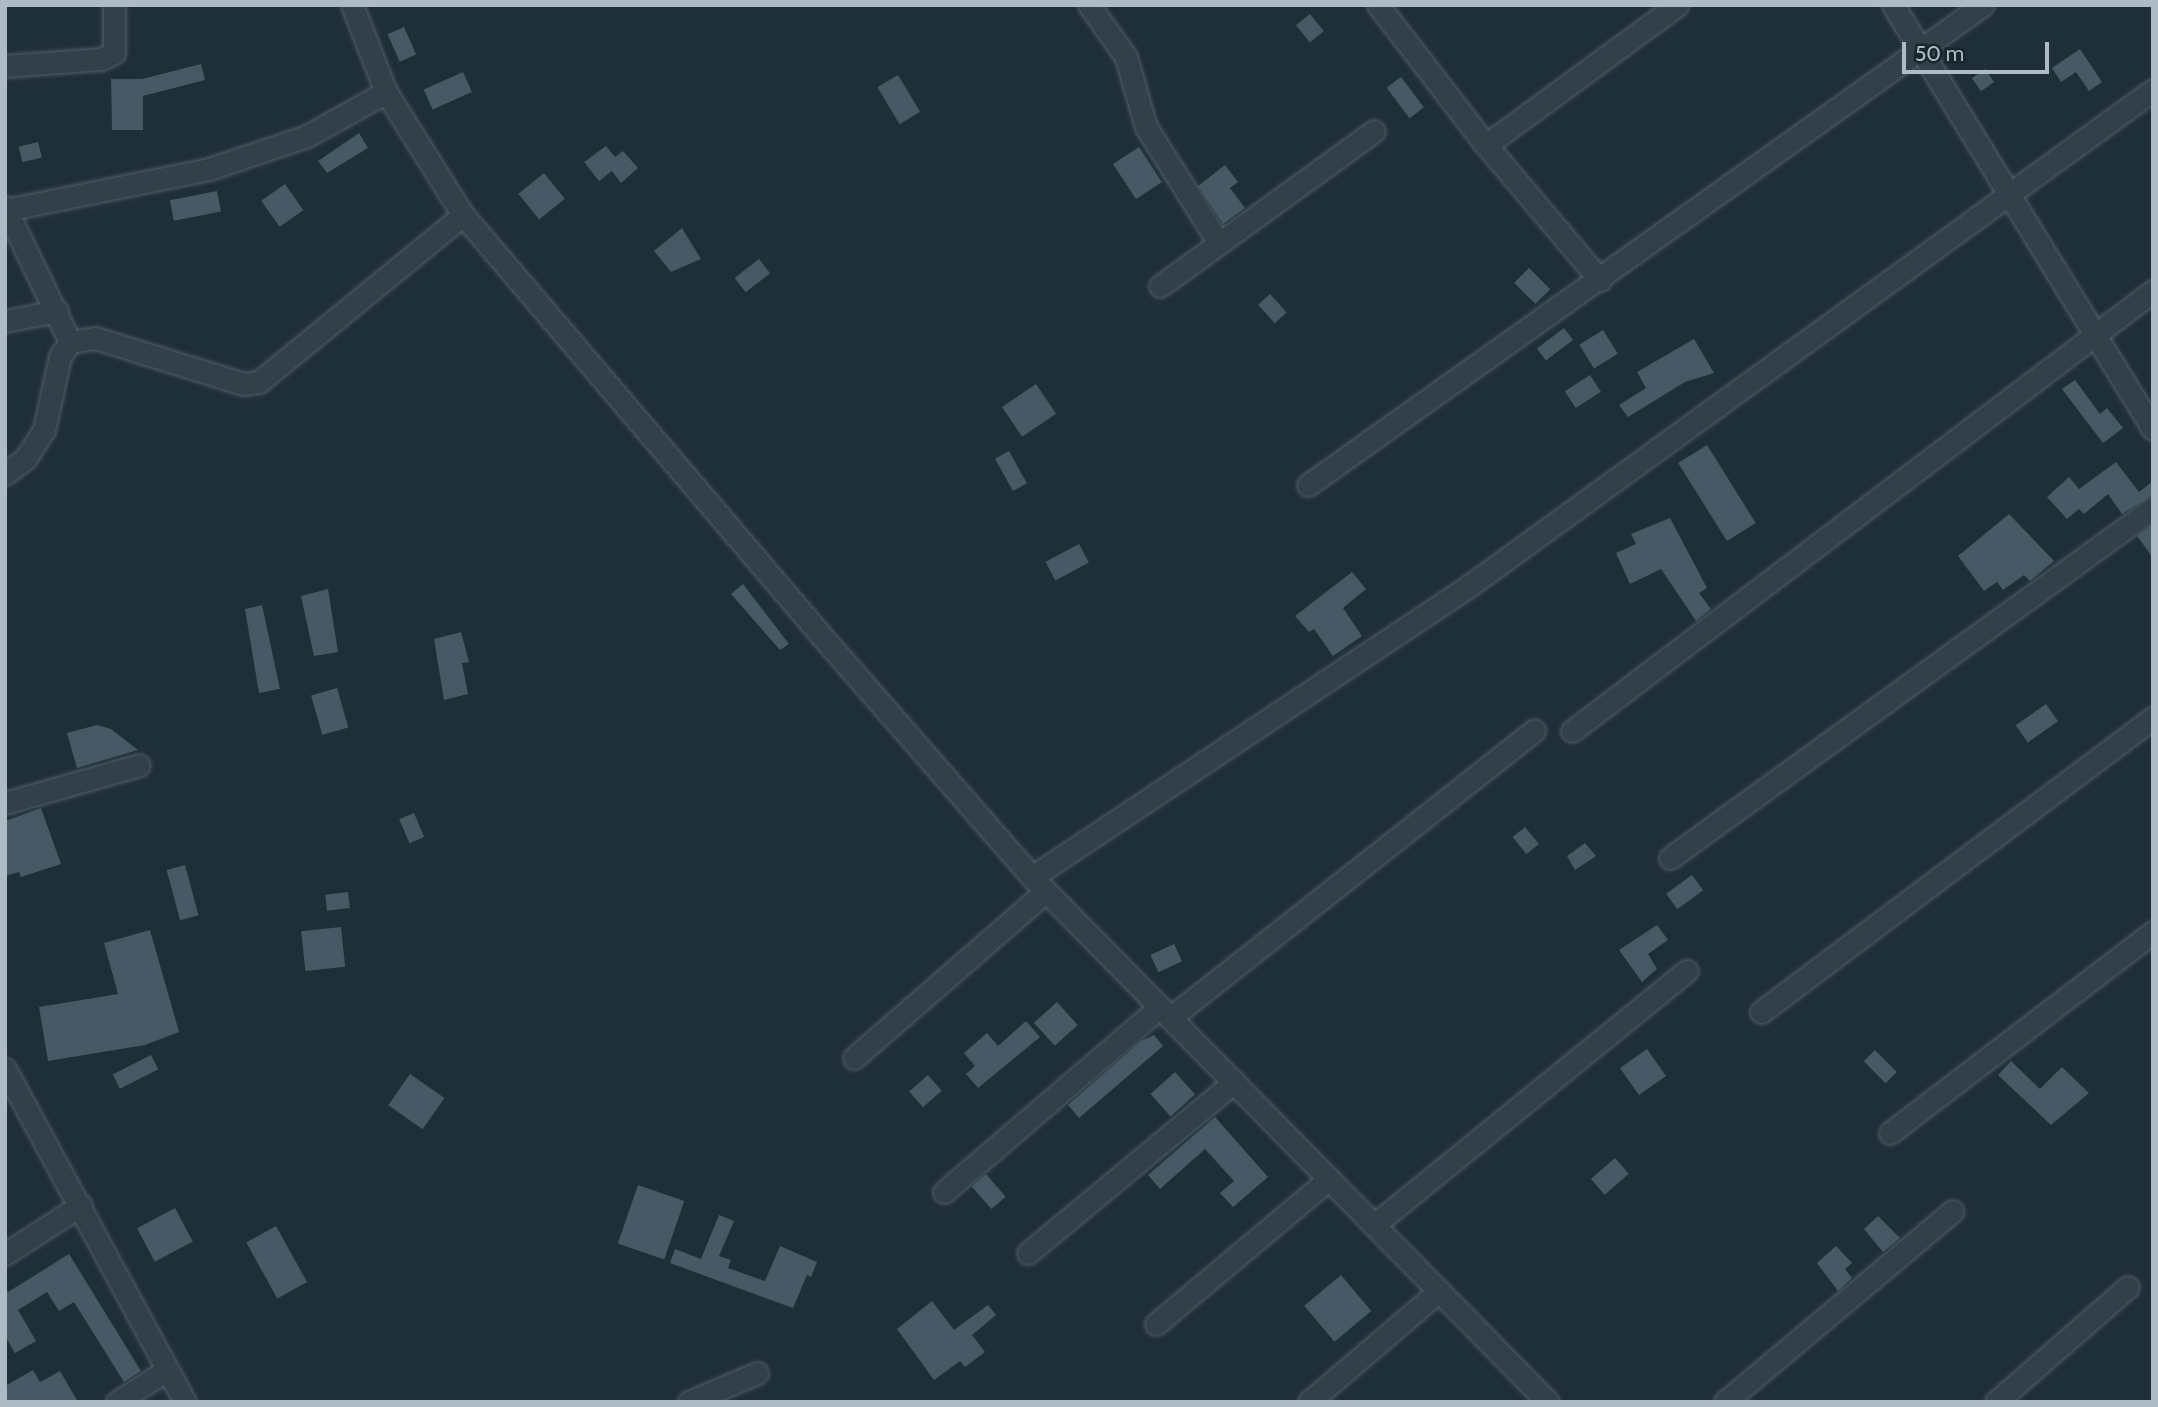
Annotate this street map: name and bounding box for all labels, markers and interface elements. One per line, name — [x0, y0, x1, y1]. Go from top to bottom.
scale bar — [1906, 28, 2053, 72]
text: 50 m — [1915, 41, 1964, 66]

